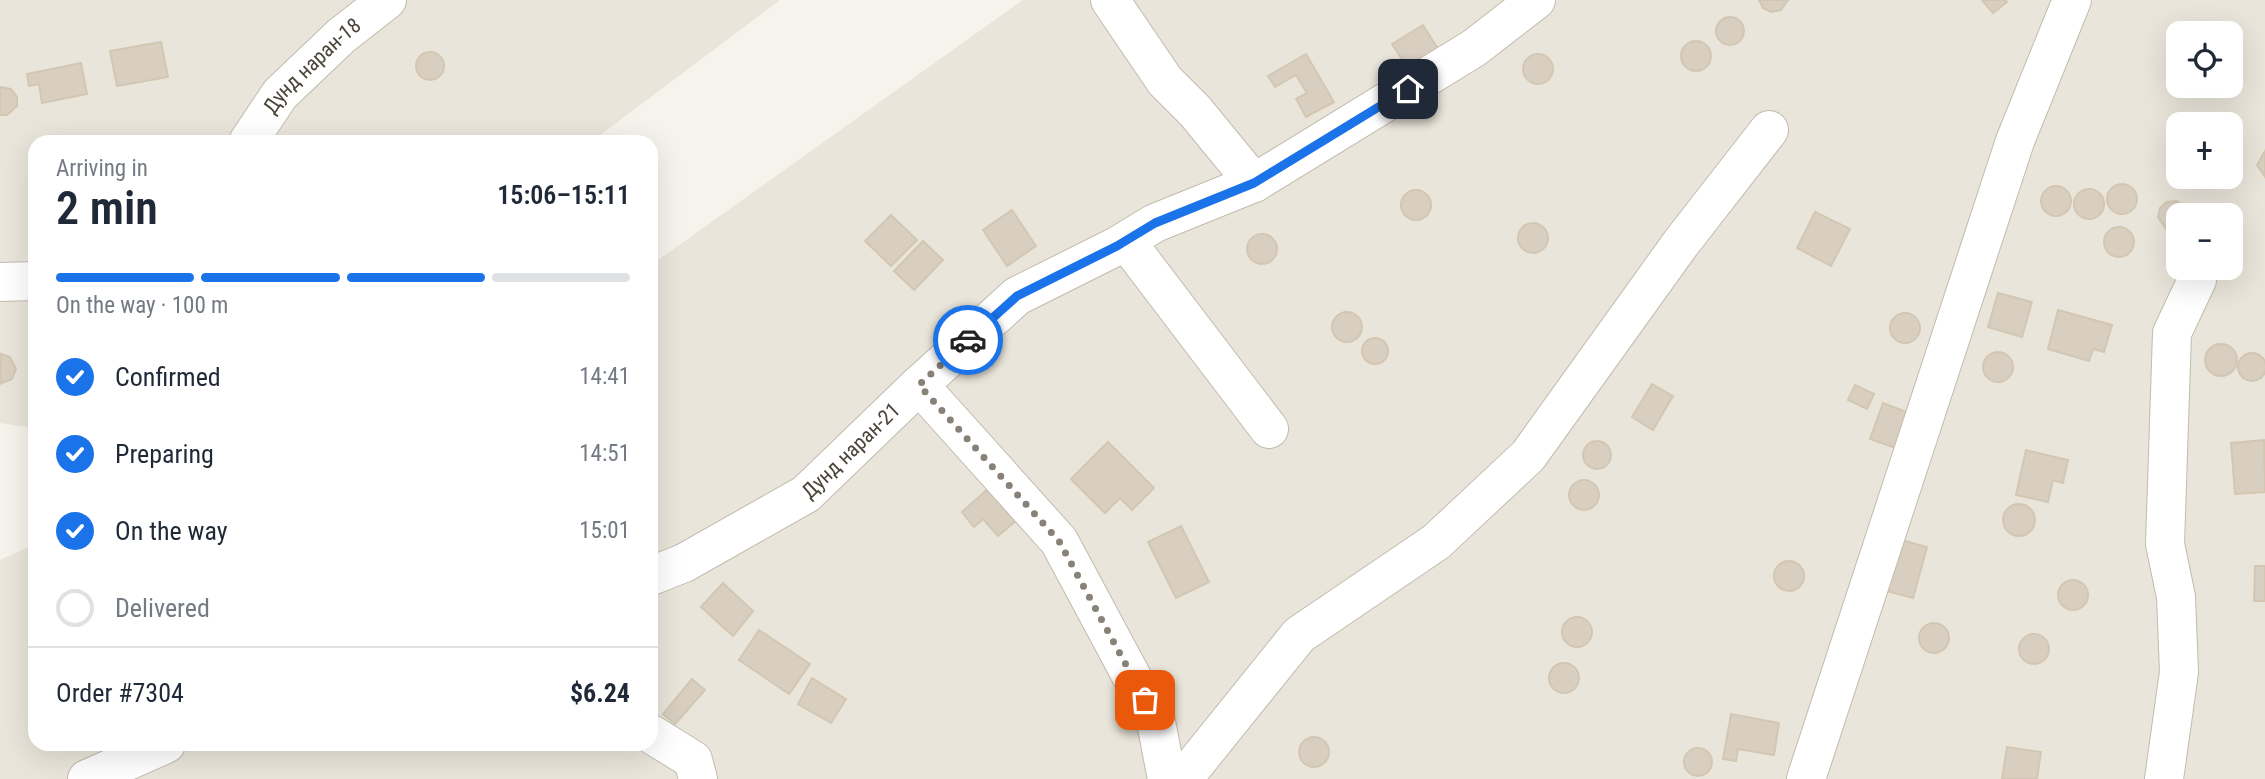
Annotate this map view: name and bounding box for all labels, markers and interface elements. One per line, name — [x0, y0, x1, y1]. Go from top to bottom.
street label: Дунд наран-18 — [258, 13, 366, 118]
map controls — [2166, 21, 2243, 280]
button: locate — [2166, 21, 2243, 98]
pin — [1378, 59, 1438, 119]
icon: home — [1389, 70, 1427, 108]
button: + — [2166, 112, 2243, 189]
text: Arriving in — [56, 155, 148, 182]
text: 15:06–15:11 — [497, 180, 630, 210]
text: 2 min — [56, 181, 158, 235]
button: − — [2166, 203, 2243, 280]
text: On the way · 100 m — [56, 292, 228, 319]
courier — [933, 305, 1003, 375]
icon: car — [949, 321, 987, 359]
icon: check — [56, 358, 94, 396]
text: Confirmed — [115, 362, 221, 392]
text: 14:41 — [579, 363, 630, 390]
street label: Дунд наран-21 — [797, 398, 905, 504]
icon: check — [56, 435, 94, 473]
text: Preparing — [115, 439, 214, 469]
text: 14:51 — [579, 440, 630, 467]
icon: check — [56, 512, 94, 550]
text: On the way — [115, 516, 228, 546]
text: 15:01 — [579, 517, 630, 544]
text: Delivered — [115, 593, 210, 623]
pin — [1115, 670, 1175, 730]
text: Order #7304 — [56, 678, 184, 708]
text: $6.24 — [570, 678, 630, 708]
icon: bag — [1126, 681, 1164, 719]

